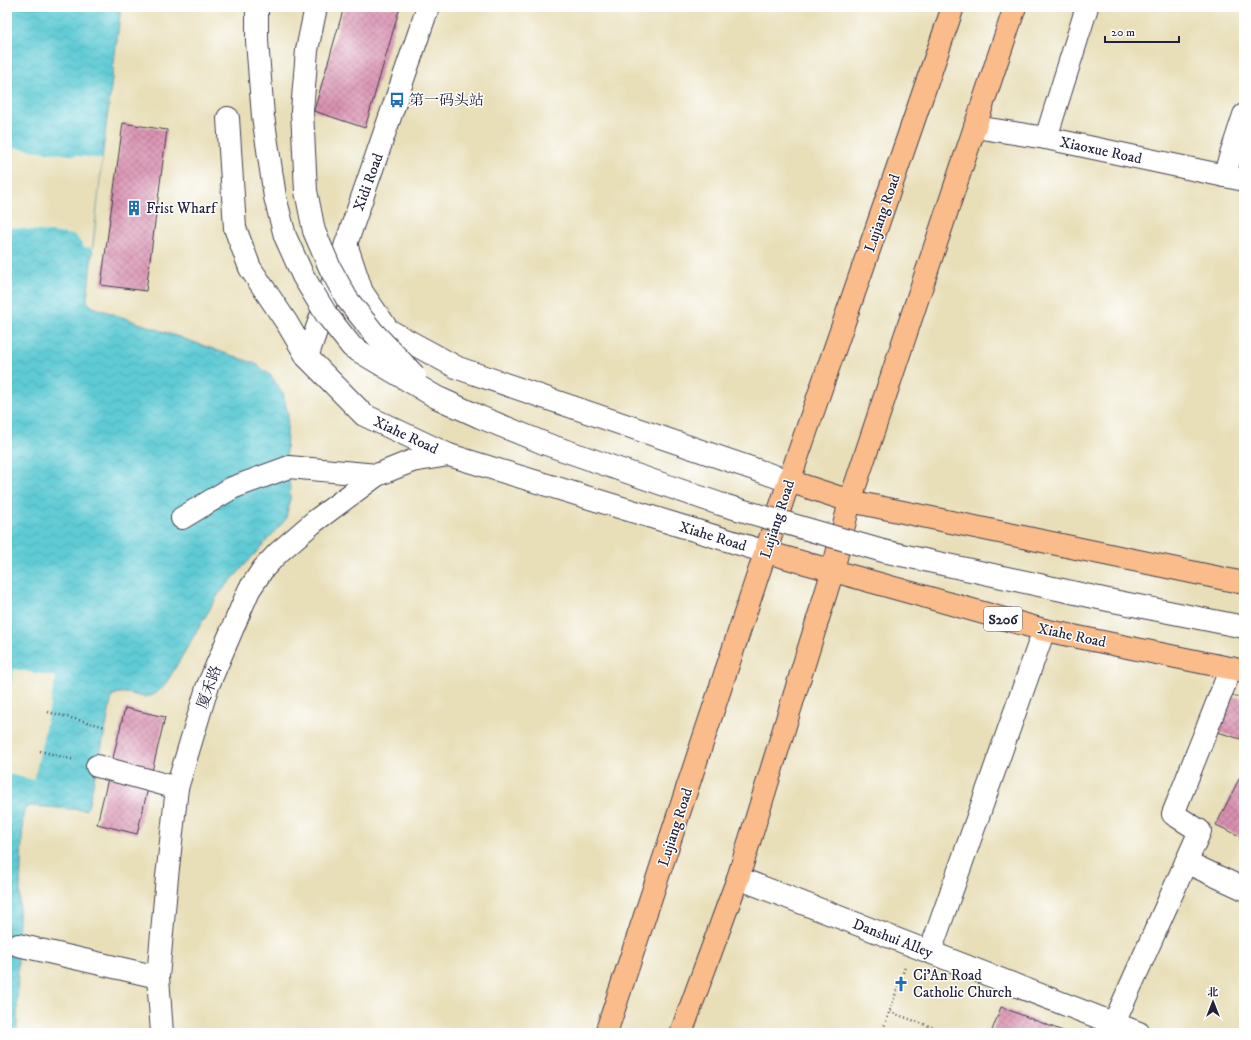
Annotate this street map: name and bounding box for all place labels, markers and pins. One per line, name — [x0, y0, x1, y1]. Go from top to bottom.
bus stop icon: 第一码头站 — [388, 91, 406, 109]
place label: 第一码头站 — [409, 91, 484, 110]
building icon: Frist Wharf — [125, 199, 143, 217]
place label: Frist Wharf — [146, 199, 218, 218]
place label: Ci'An Road Catholic Church — [913, 966, 1012, 1002]
church icon: Ci'An Road Catholic Church — [892, 975, 910, 993]

